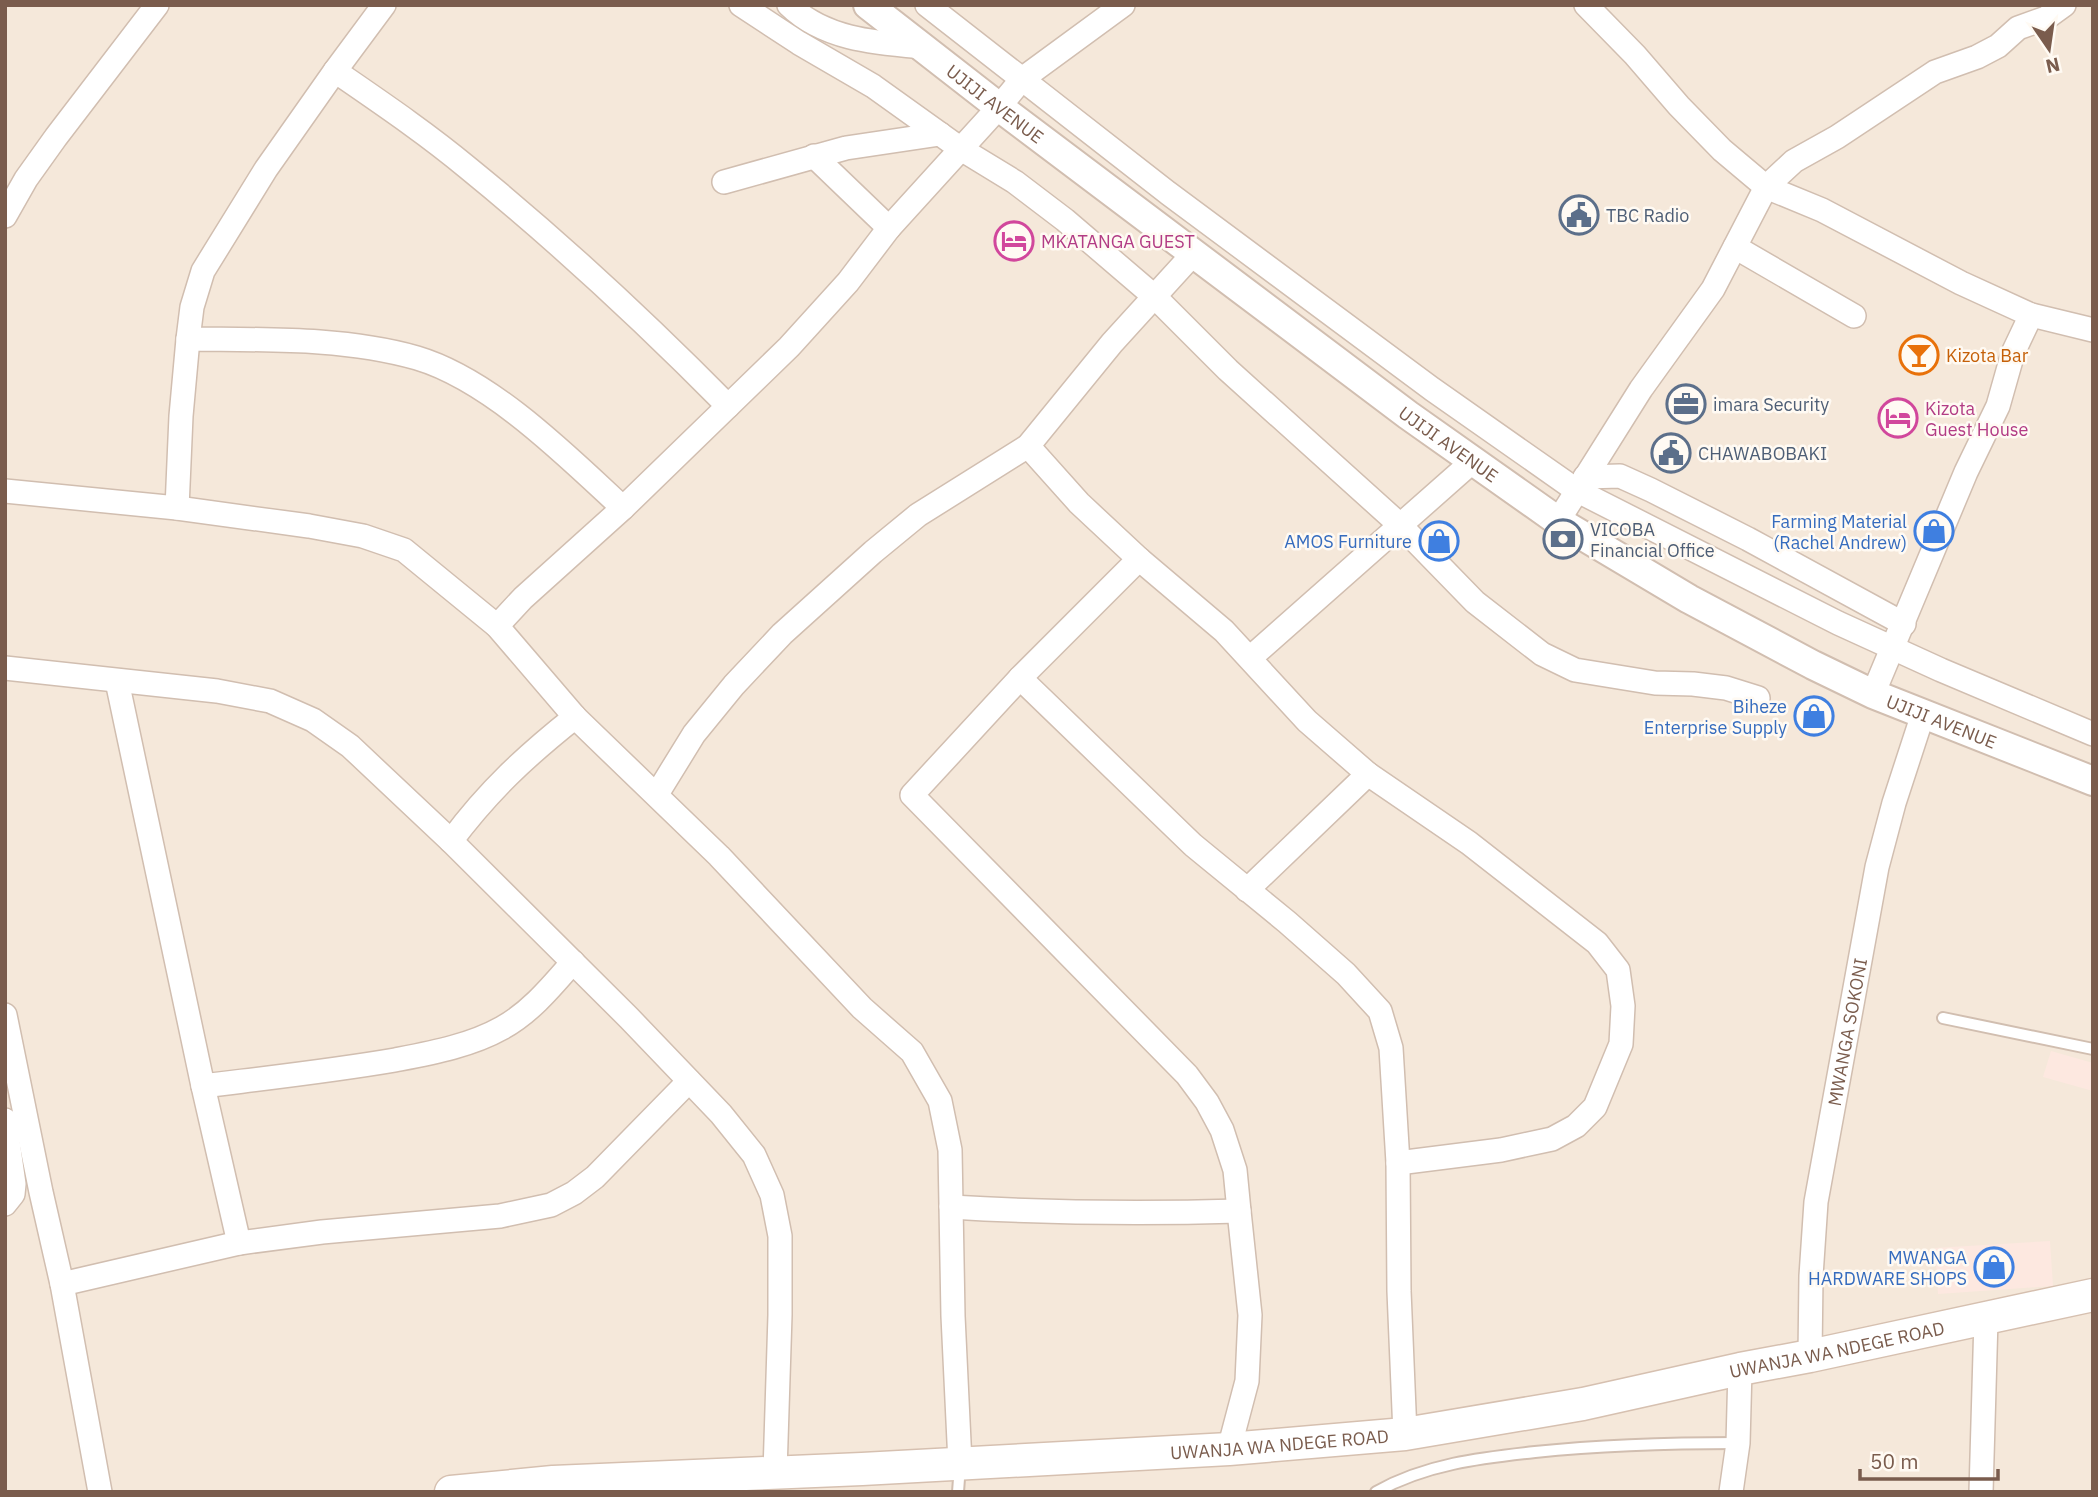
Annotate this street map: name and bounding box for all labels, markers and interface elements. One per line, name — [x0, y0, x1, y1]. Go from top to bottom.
north arrow — [2014, 14, 2084, 84]
text: N — [2043, 52, 2062, 79]
street label: UJIJI AVENUE — [942, 59, 1049, 148]
public building icon: TBC Radio — [1558, 194, 1600, 236]
place label: TBC Radio — [1606, 204, 1689, 227]
hotel icon: MKATANGA GUEST — [993, 220, 1035, 262]
place label: MKATANGA GUEST — [1041, 230, 1195, 253]
bar icon: Kizota Bar — [1898, 334, 1940, 376]
place label: Kizota Bar — [1946, 344, 2029, 367]
office icon: imara Security — [1665, 383, 1707, 425]
place label: imara Security — [1713, 393, 1829, 416]
hotel icon: Kizota Guest House — [1877, 397, 1919, 439]
place label: Kizota Guest House — [1925, 397, 2029, 441]
street label: UJIJI AVENUE — [1394, 401, 1503, 487]
public building icon: CHAWABOBAKI — [1650, 432, 1692, 474]
place label: CHAWABOBAKI — [1698, 442, 1827, 465]
place label: Farming Material (Rachel Andrew) — [1771, 510, 1907, 554]
shop icon: Farming Material (Rachel Andrew) — [1913, 510, 1955, 552]
bank icon: VICOBA Financial Office — [1542, 518, 1584, 560]
place label: VICOBA Financial Office — [1590, 518, 1715, 562]
shop icon: AMOS Furniture — [1418, 520, 1460, 562]
place label: AMOS Furniture — [1284, 530, 1412, 553]
street label: UJIJI AVENUE — [1883, 689, 2000, 753]
place label: Biheze Enterprise Supply — [1644, 695, 1787, 739]
shop icon: Biheze Enterprise Supply — [1793, 695, 1835, 737]
street label: MWANGA SOKONI — [1822, 956, 1872, 1108]
place label: MWANGA HARDWARE SHOPS — [1808, 1246, 1967, 1290]
shop icon: MWANGA HARDWARE SHOPS — [1973, 1246, 2015, 1288]
street label: UWANJA WA NDEGE ROAD — [1727, 1316, 1946, 1383]
street label: UWANJA WA NDEGE ROAD — [1170, 1424, 1390, 1464]
scale bar — [1860, 1438, 1998, 1482]
text: 50 m — [1870, 1447, 1919, 1475]

